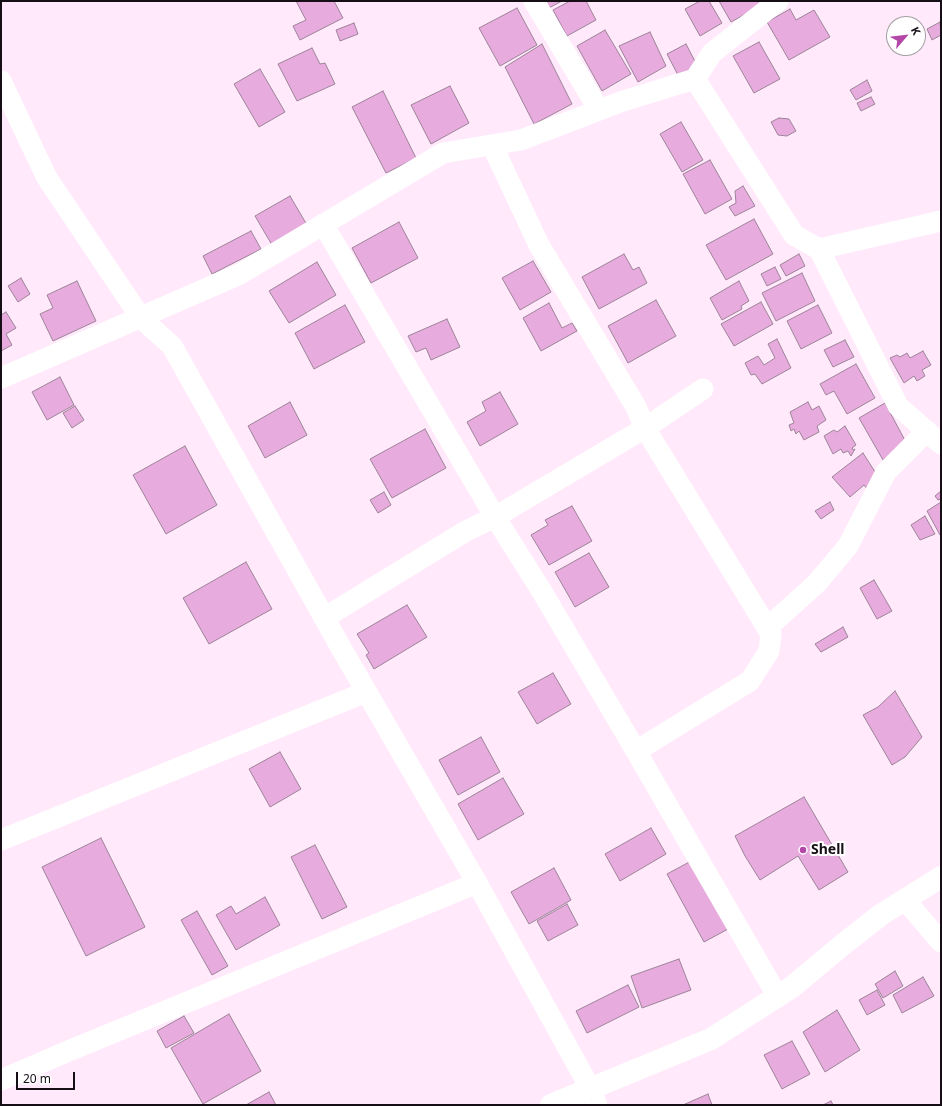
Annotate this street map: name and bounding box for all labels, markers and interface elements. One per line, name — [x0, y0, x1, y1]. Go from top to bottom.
north arrow — [886, 16, 926, 56]
text: K — [908, 24, 924, 37]
place label: Shell — [811, 842, 845, 858]
marker: Shell — [798, 845, 808, 855]
scale bar — [18, 1064, 77, 1090]
text: 20 m — [23, 1070, 51, 1087]

